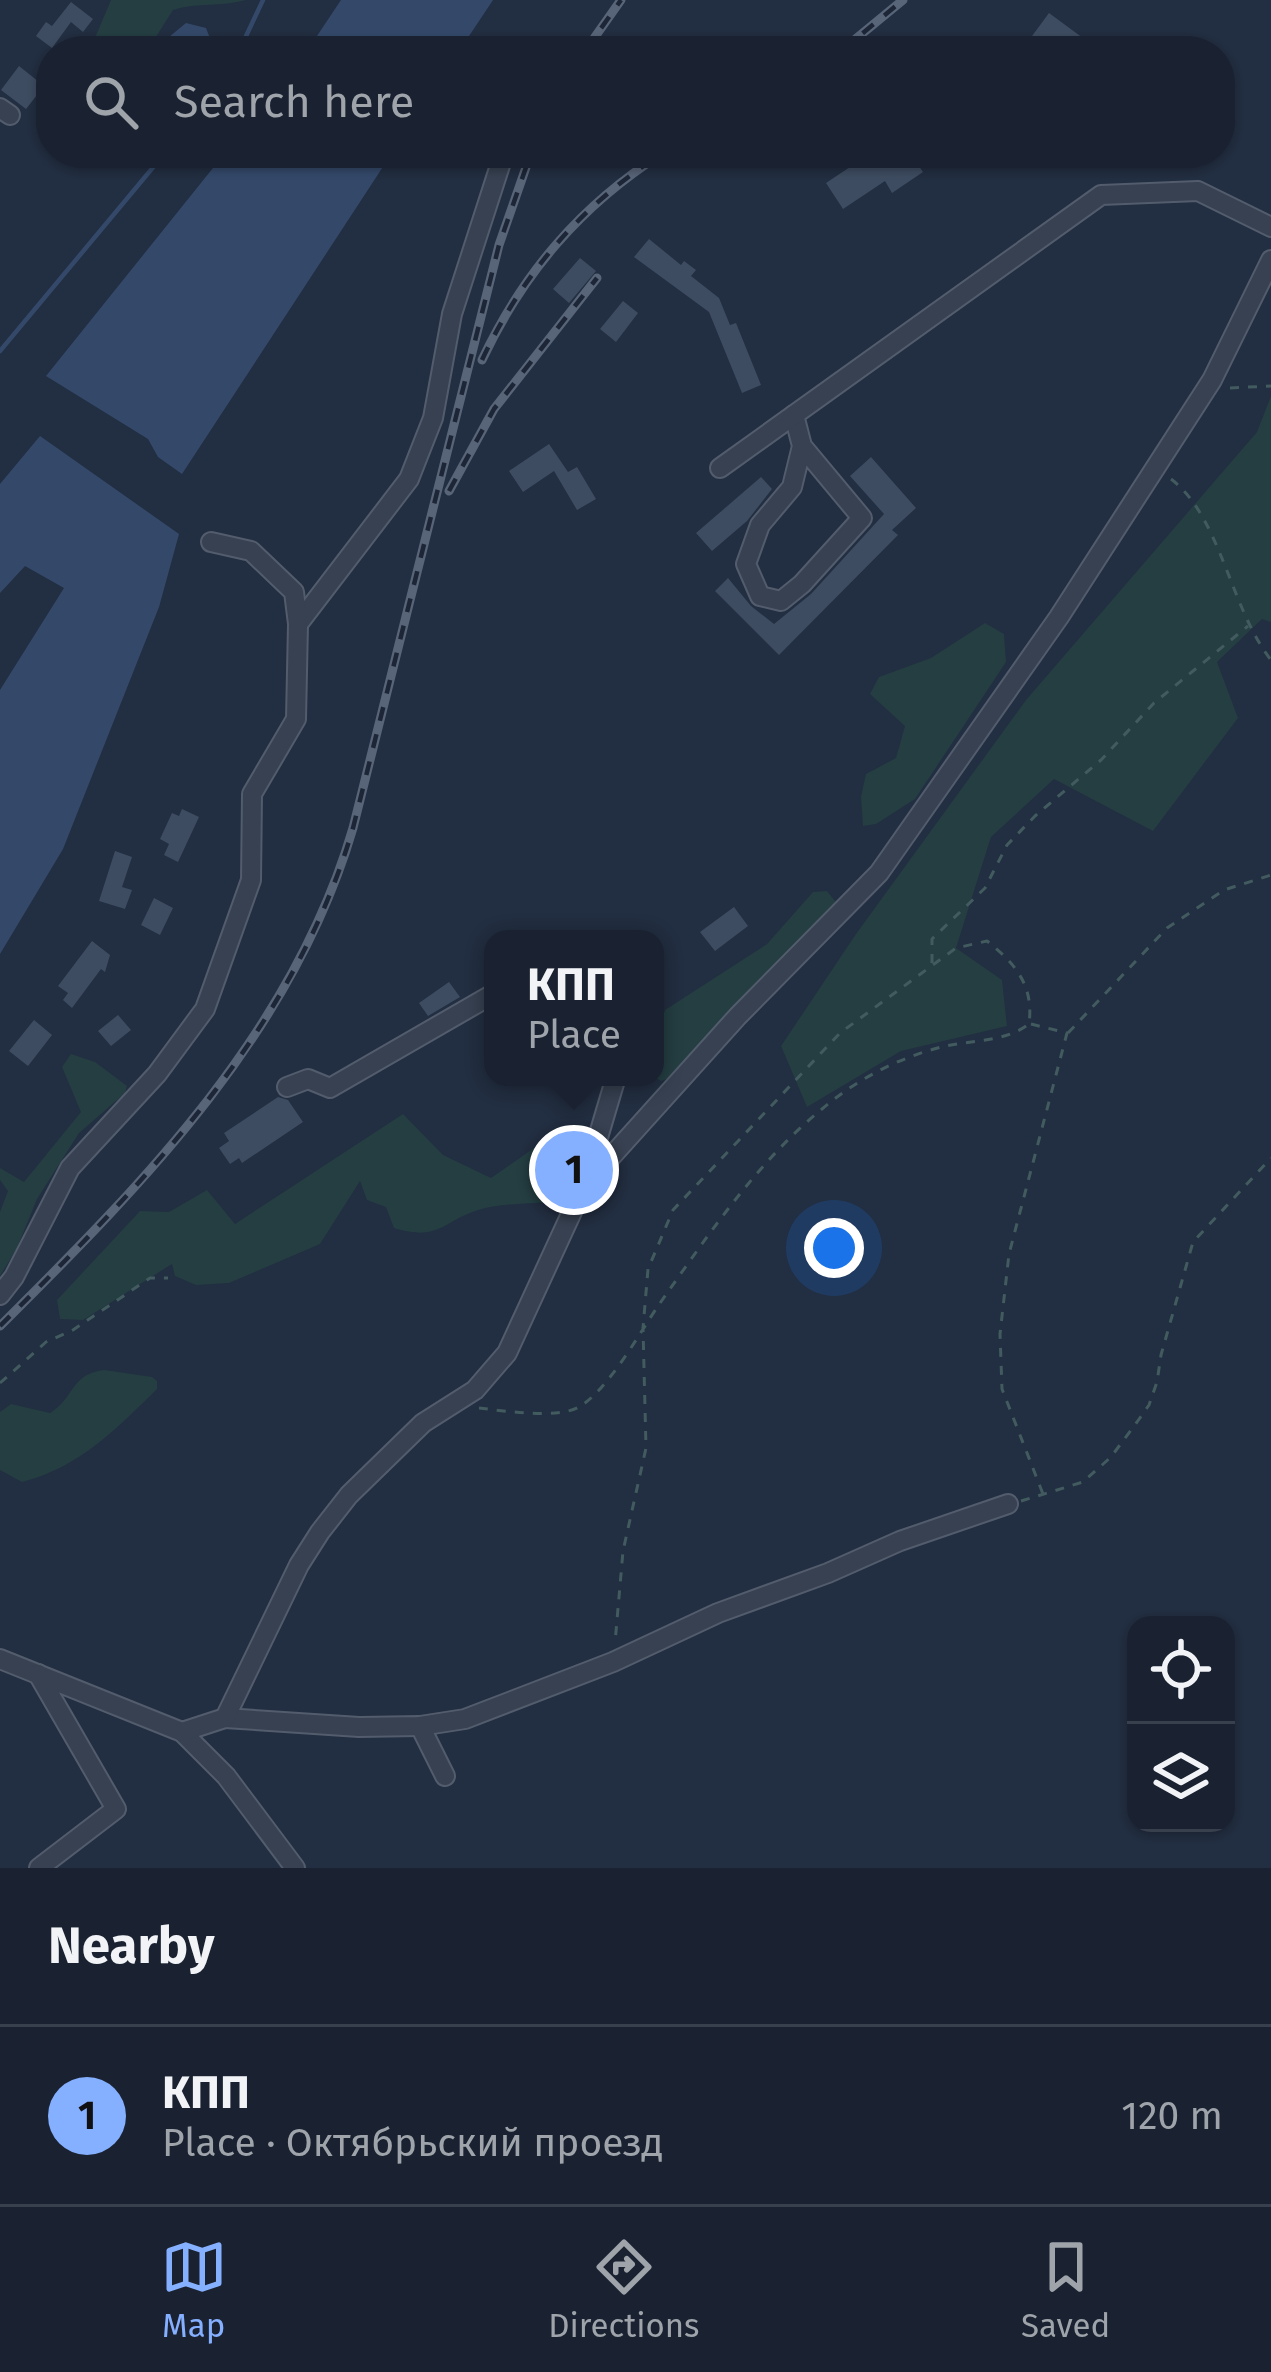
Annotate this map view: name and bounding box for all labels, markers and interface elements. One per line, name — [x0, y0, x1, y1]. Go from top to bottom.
search box — [36, 36, 1235, 168]
icon: search — [78, 69, 144, 135]
text: Search here — [174, 75, 414, 129]
popup — [484, 930, 664, 1086]
text: КПП — [527, 958, 615, 1012]
text: Place — [527, 1012, 621, 1058]
pin: 1 — [535, 1125, 613, 1215]
your location — [804, 1218, 864, 1278]
map controls — [1127, 1616, 1235, 1832]
button: locate — [1127, 1616, 1235, 1724]
button: layers — [1127, 1724, 1235, 1832]
text: Nearby — [48, 1915, 214, 1977]
text: КПП — [162, 2066, 250, 2120]
text: 1 — [78, 2093, 96, 2139]
text: 120 m — [1121, 2093, 1223, 2139]
text: Place · Октябрьский проезд — [162, 2120, 663, 2166]
tab: Map — [161, 2234, 227, 2346]
tab: Directions — [548, 2234, 700, 2346]
tab: Saved — [1021, 2234, 1110, 2346]

